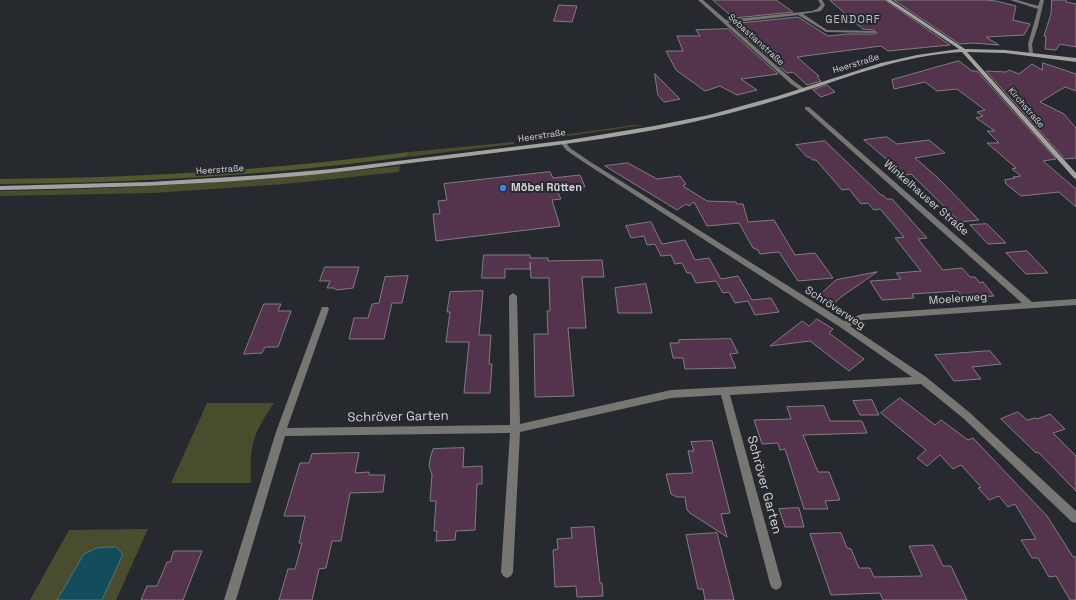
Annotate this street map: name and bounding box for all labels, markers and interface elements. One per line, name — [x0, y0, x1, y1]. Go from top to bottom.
street label: Sebastianstraße — [726, 12, 786, 68]
district label: GENDORF — [825, 13, 881, 27]
street label: Heerstraße — [831, 52, 881, 76]
street label: Kirchstraße — [1006, 86, 1046, 130]
street label: Heerstraße — [517, 127, 567, 145]
street label: Winkelhauser Straße — [881, 157, 971, 239]
street label: Heerstraße — [196, 163, 244, 177]
place label: Möbel Rütten — [511, 181, 582, 195]
marker: Möbel Rütten — [498, 183, 508, 193]
street label: Schröverweg — [802, 284, 868, 332]
street label: Moelerweg — [928, 290, 988, 308]
street label: Schröver Garten — [347, 408, 449, 426]
street label: Schröver Garten — [743, 434, 785, 536]

